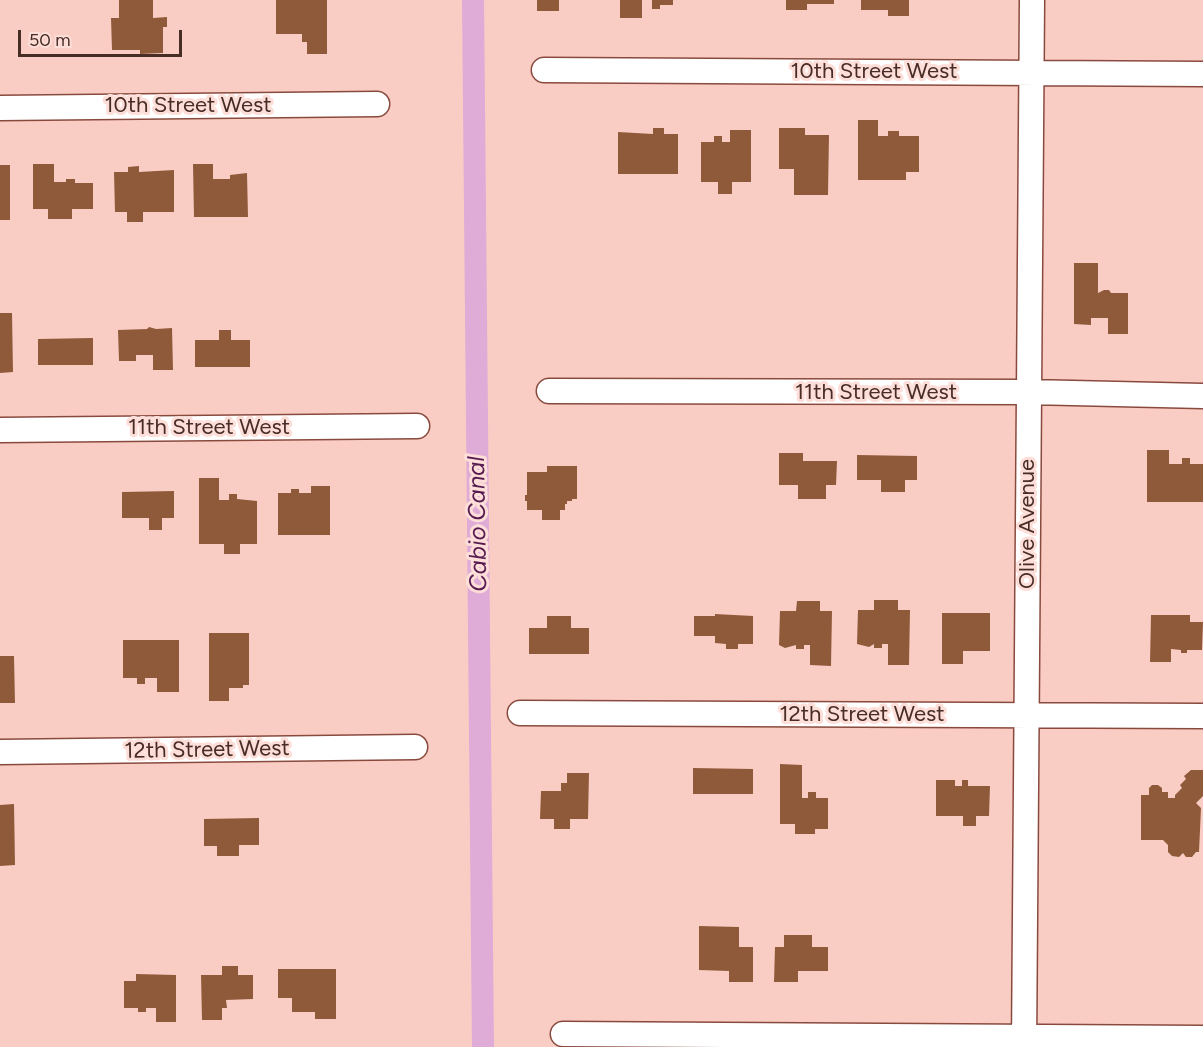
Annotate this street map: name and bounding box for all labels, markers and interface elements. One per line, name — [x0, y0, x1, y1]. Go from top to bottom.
scale bar — [21, 18, 184, 56]
text: 50 m — [29, 29, 71, 51]
street label: 10th Street West — [790, 59, 958, 85]
street label: 10th Street West — [104, 93, 272, 119]
street label: 11th Street West — [795, 380, 957, 406]
street label: 11th Street West — [128, 415, 290, 441]
water label: Cabio Canal — [462, 456, 494, 592]
street label: Olive Avenue — [1015, 459, 1041, 589]
street label: 12th Street West — [779, 702, 945, 728]
street label: 12th Street West — [124, 735, 290, 765]

